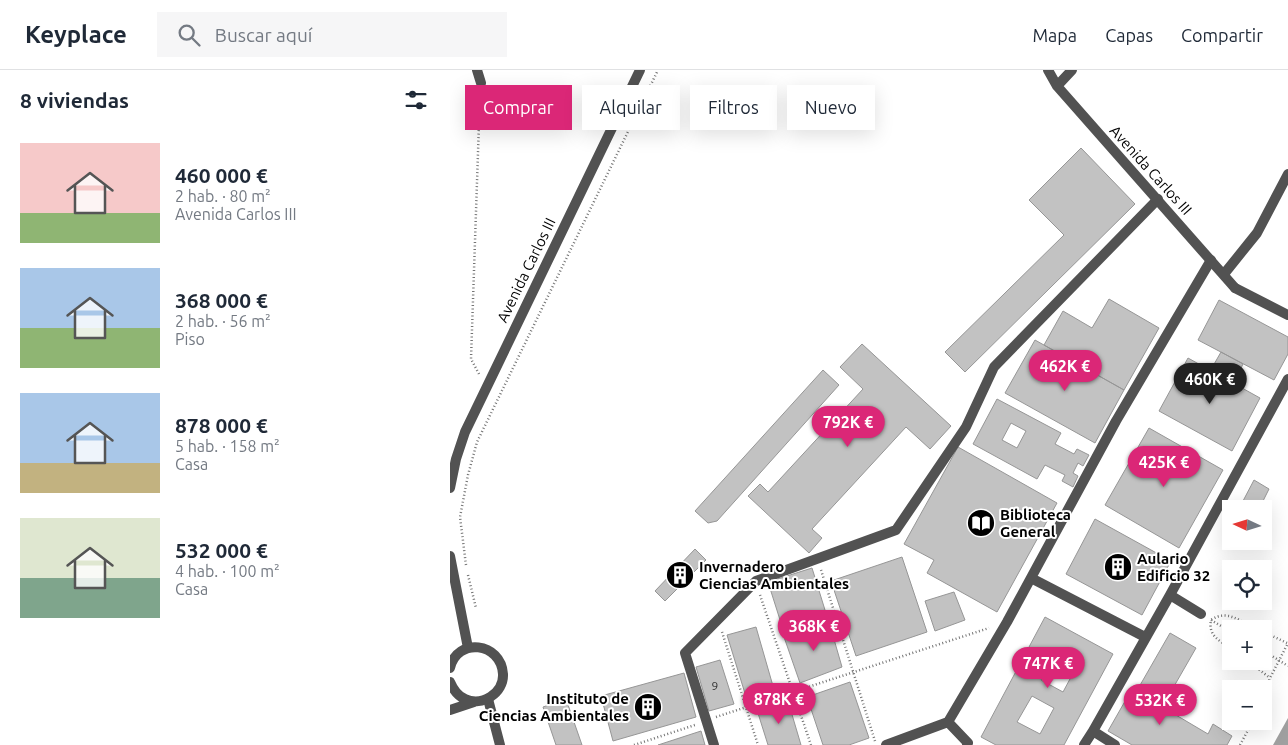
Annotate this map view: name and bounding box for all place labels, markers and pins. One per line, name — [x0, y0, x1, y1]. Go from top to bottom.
pin: 462K € — [1024, 350, 1106, 392]
pin: 460K € — [1169, 362, 1251, 405]
pin: 792K € — [807, 406, 889, 448]
pin: 425K € — [1123, 446, 1205, 488]
place label: Biblioteca General — [1000, 506, 1071, 540]
library icon: Biblioteca General — [966, 508, 996, 538]
place label: Aulario Edificio 32 — [1137, 550, 1210, 584]
building icon: Aulario Edificio 32 — [1103, 552, 1133, 582]
place label: Invernadero Ciencias Ambientales — [699, 558, 849, 592]
building icon: Invernadero Ciencias Ambientales — [665, 560, 695, 590]
pin: 368K € — [773, 610, 855, 652]
pin: 747K € — [1007, 646, 1089, 689]
pin: 878K € — [738, 682, 820, 725]
pin: 532K € — [1119, 684, 1201, 726]
place label: Instituto de Ciencias Ambientales — [479, 690, 629, 724]
building icon: Instituto de Ciencias Ambientales — [633, 692, 663, 722]

